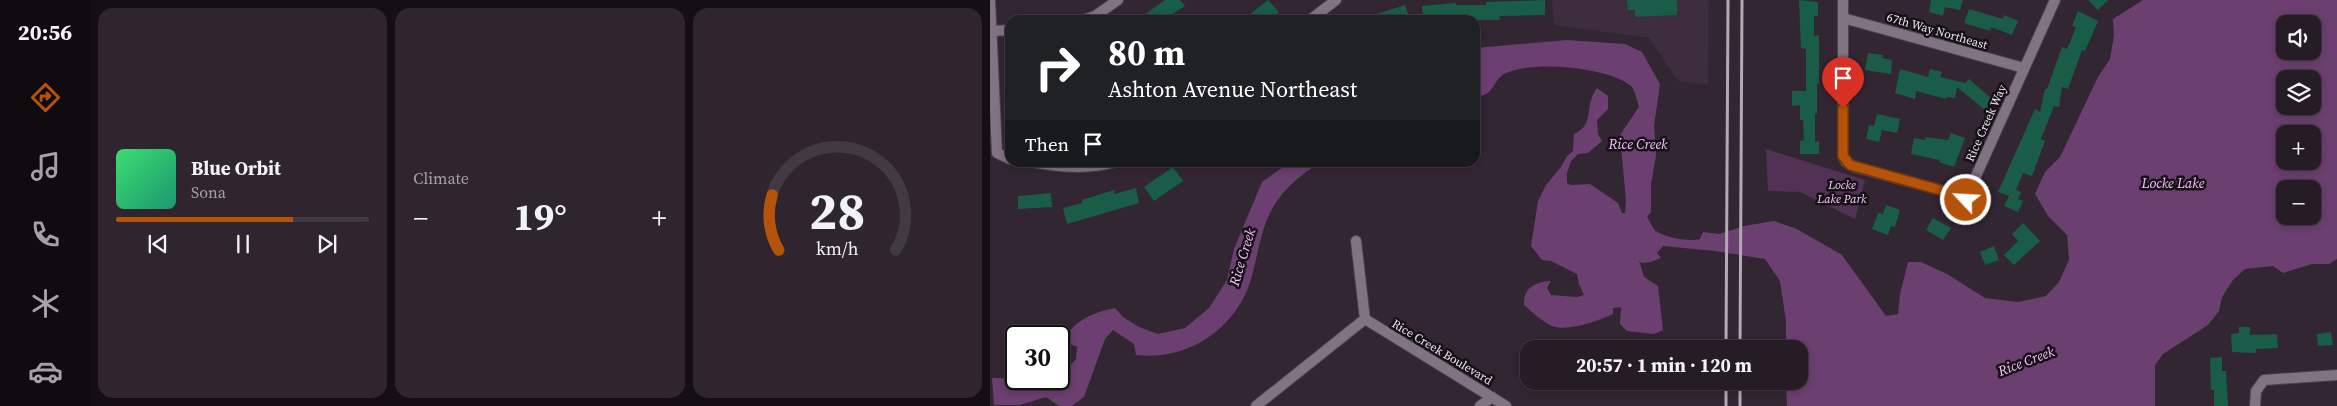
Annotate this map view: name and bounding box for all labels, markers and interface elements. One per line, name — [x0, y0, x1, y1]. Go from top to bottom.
street label: 67th Way Northeast — [1885, 9, 1989, 53]
map controls — [2276, 15, 2321, 225]
button: sound — [2276, 15, 2321, 60]
text: 20:56 — [18, 17, 72, 47]
text: 80 m — [1108, 29, 1185, 77]
icon: right — [1025, 35, 1090, 100]
pin — [1822, 57, 1864, 108]
icon: arrive — [1829, 64, 1857, 92]
button: layers — [2276, 70, 2321, 115]
text: Ashton Avenue Northeast — [1108, 74, 1357, 104]
icon: directions — [28, 80, 63, 115]
street label: Rice Creek Way — [1962, 81, 2010, 164]
button: + — [2276, 125, 2321, 170]
icon: arrive — [1079, 130, 1107, 158]
text: Then — [1025, 131, 1069, 157]
water label: Rice Creek — [1607, 134, 1668, 154]
icon: music — [28, 149, 63, 184]
text: Blue Orbit — [191, 155, 281, 181]
text: Climate — [413, 167, 469, 189]
position arrow — [1939, 173, 1991, 225]
water label: Locke Lake — [2140, 173, 2205, 193]
text: 28 — [809, 175, 866, 246]
park label: Locke Lake Park — [1816, 177, 1867, 207]
button: − — [2276, 180, 2321, 225]
text: Sona — [191, 181, 226, 203]
text: 19° — [513, 191, 567, 243]
text: − — [413, 199, 428, 237]
text: + — [652, 199, 667, 237]
icon: phone — [28, 217, 63, 252]
water label: Rice Creek — [1224, 225, 1260, 289]
icon: previous — [144, 230, 172, 258]
icon: pause — [229, 230, 257, 258]
icon: next — [313, 230, 341, 258]
text: km/h — [816, 236, 859, 261]
icon: climate — [28, 286, 63, 321]
street label: Rice Creek Boulevard — [1389, 316, 1495, 388]
speed limit sign: 30 — [1005, 325, 1070, 390]
water label: Rice Creek — [1994, 341, 2058, 381]
text: 20:57 · 1 min · 120 m — [1576, 352, 1752, 378]
icon: car — [28, 354, 63, 389]

